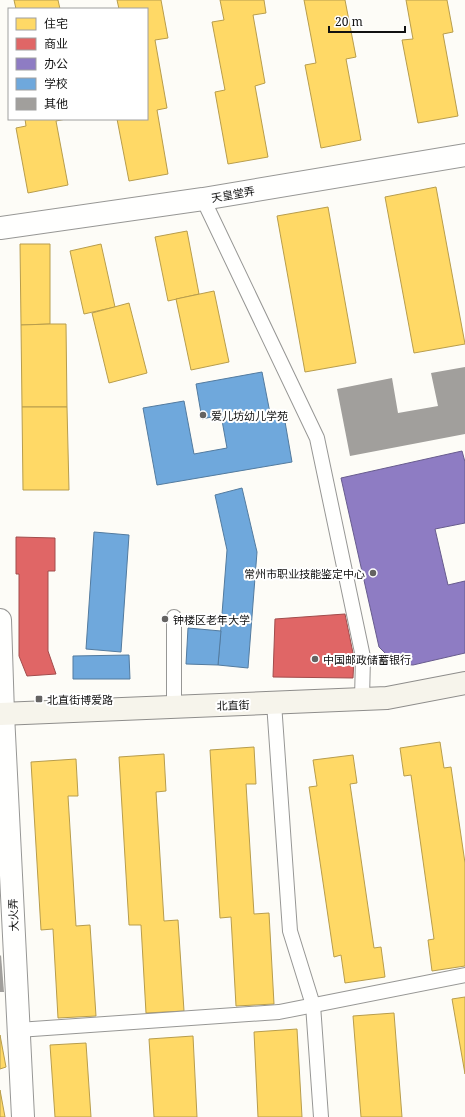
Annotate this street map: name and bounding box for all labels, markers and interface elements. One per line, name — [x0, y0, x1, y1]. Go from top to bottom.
legend — [8, 8, 148, 120]
scale bar — [329, 8, 405, 34]
text: 20 m — [335, 13, 363, 30]
text: 住宅 — [44, 15, 68, 32]
text: 商业 — [44, 35, 68, 52]
text: 办公 — [44, 55, 68, 72]
text: 学校 — [44, 75, 68, 92]
text: 其他 — [44, 95, 68, 112]
street label: 天皇堂弄 — [210, 183, 256, 205]
place label: 爱儿坊幼儿学苑 — [211, 408, 288, 423]
marker: 爱儿坊幼儿学苑 — [198, 410, 208, 420]
place label: 常州市职业技能鉴定中心 — [244, 566, 365, 581]
marker: 常州市职业技能鉴定中心 — [368, 568, 378, 578]
place label: 钟楼区老年大学 — [173, 612, 250, 627]
marker: 钟楼区老年大学 — [160, 614, 170, 624]
place label: 中国邮政储蓄银行 — [323, 652, 411, 667]
marker: 中国邮政储蓄银行 — [310, 654, 320, 664]
place label: 北直街博爱路 — [47, 692, 113, 707]
marker: 北直街博爱路 — [34, 694, 44, 704]
street label: 北直街 — [216, 697, 250, 713]
street label: 大火弄 — [5, 898, 21, 932]

